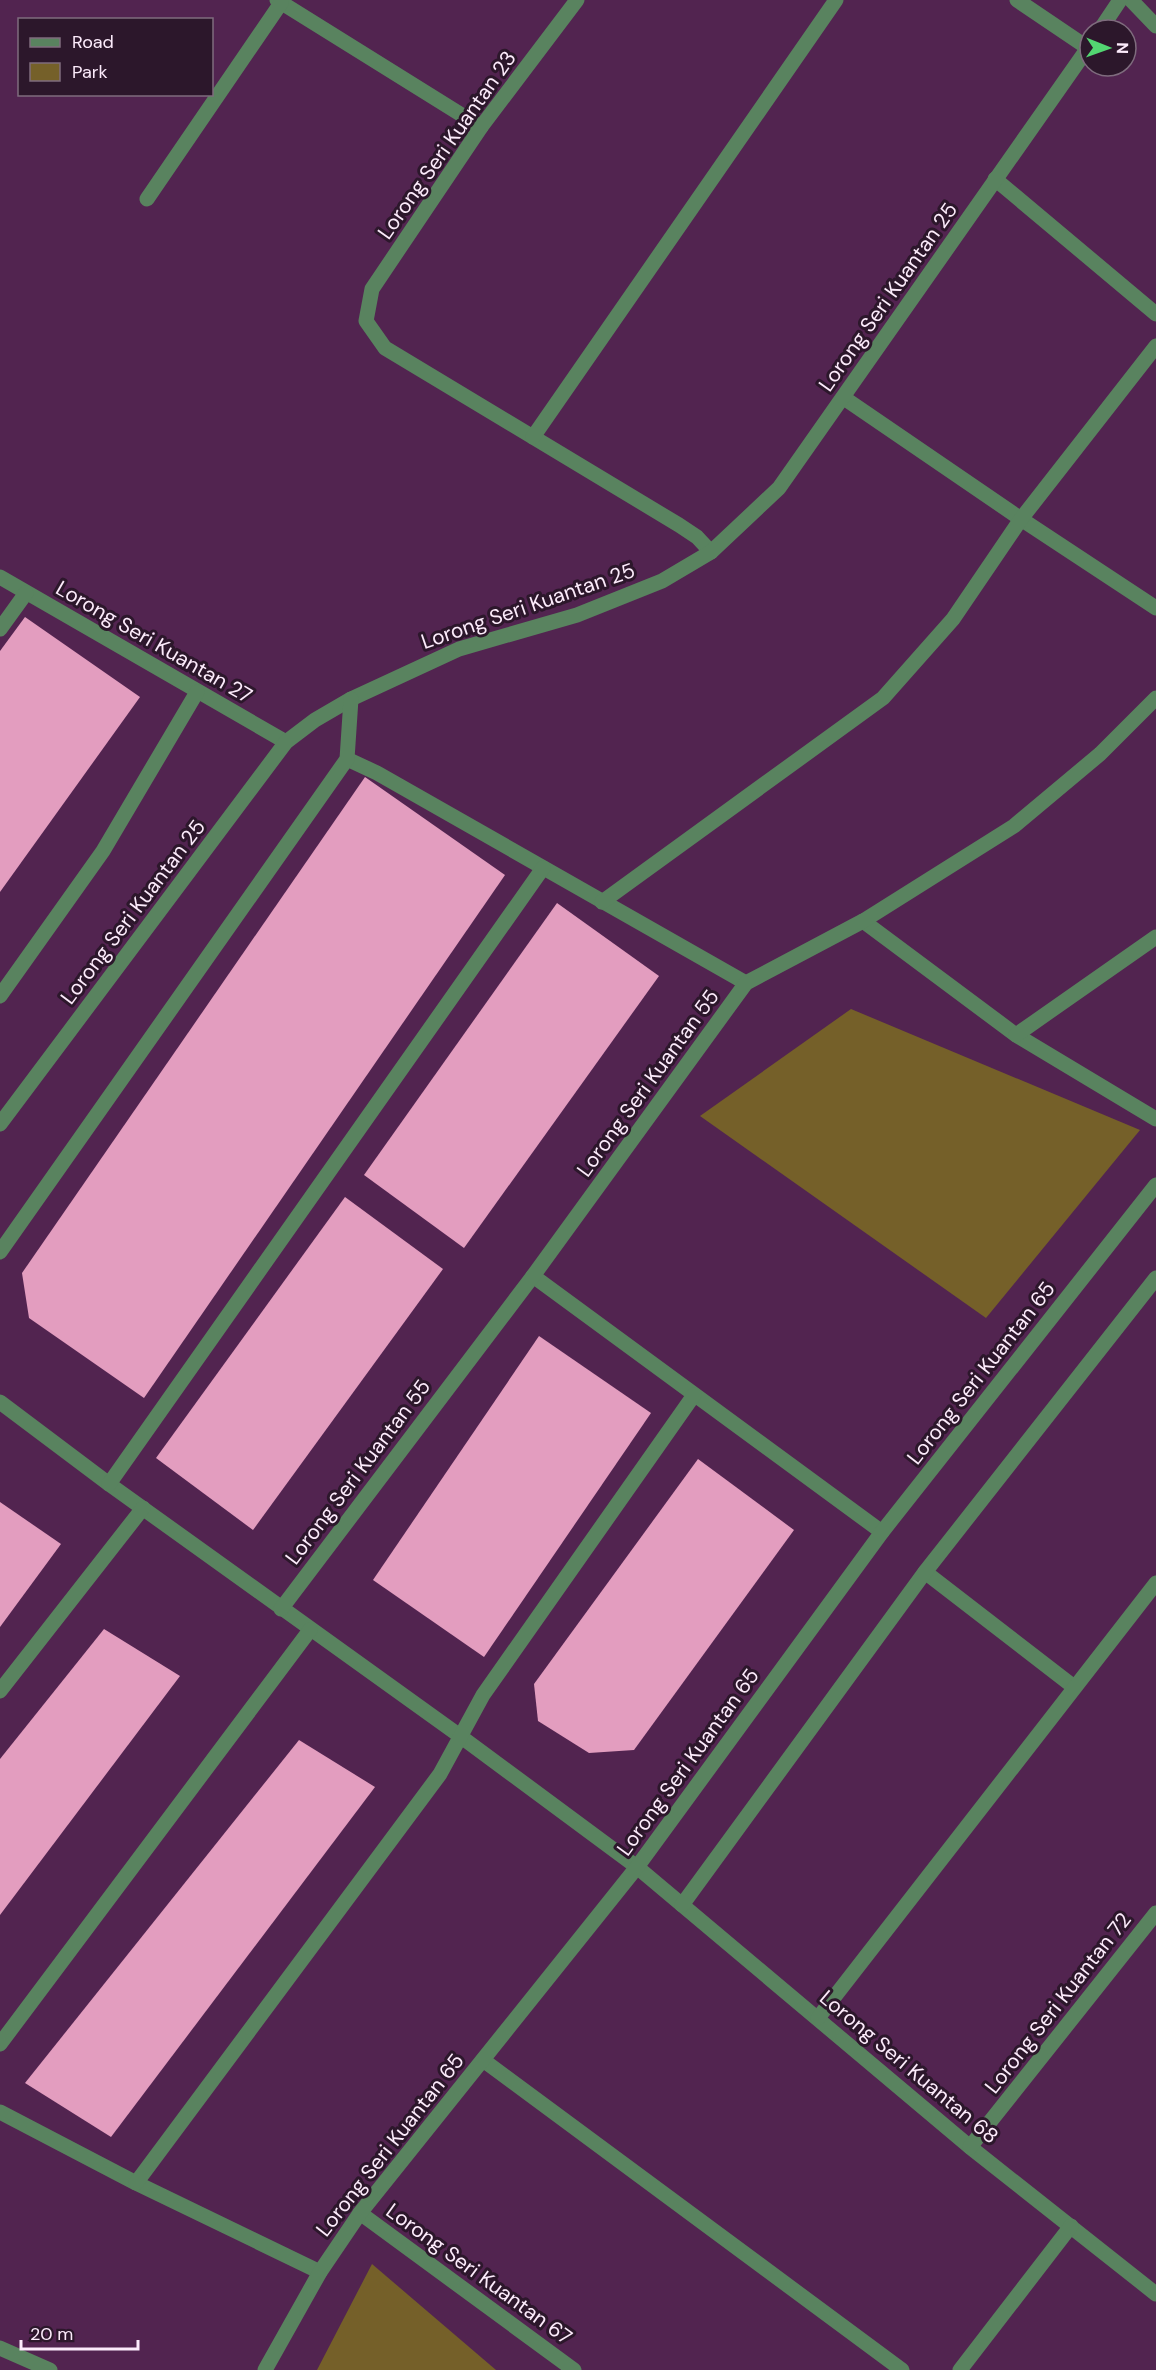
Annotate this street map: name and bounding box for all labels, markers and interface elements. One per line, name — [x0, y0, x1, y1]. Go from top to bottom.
legend — [18, 18, 213, 96]
north arrow — [1078, 18, 1138, 78]
text: Road — [72, 30, 114, 54]
text: N — [1112, 42, 1133, 54]
street label: Lorong Seri Kuantan 23 — [371, 45, 523, 245]
text: Park — [72, 60, 108, 84]
street label: Lorong Seri Kuantan 25 — [812, 197, 964, 397]
street label: Lorong Seri Kuantan 25 — [417, 556, 639, 656]
street label: Lorong Seri Kuantan 27 — [51, 574, 257, 710]
street label: Lorong Seri Kuantan 25 — [54, 814, 212, 1010]
street label: Lorong Seri Kuantan 55 — [571, 984, 725, 1182]
street label: Lorong Seri Kuantan 65 — [901, 1276, 1061, 1470]
street label: Lorong Seri Kuantan 55 — [279, 1374, 437, 1570]
street label: Lorong Seri Kuantan 65 — [611, 1663, 765, 1861]
street label: Lorong Seri Kuantan 72 — [979, 1907, 1137, 2099]
street label: Lorong Seri Kuantan 68 — [814, 1984, 1004, 2150]
street label: Lorong Seri Kuantan 65 — [310, 2048, 470, 2242]
street label: Lorong Seri Kuantan 67 — [380, 2197, 578, 2351]
scale bar — [21, 2313, 138, 2351]
text: 20 m — [30, 2322, 73, 2346]

